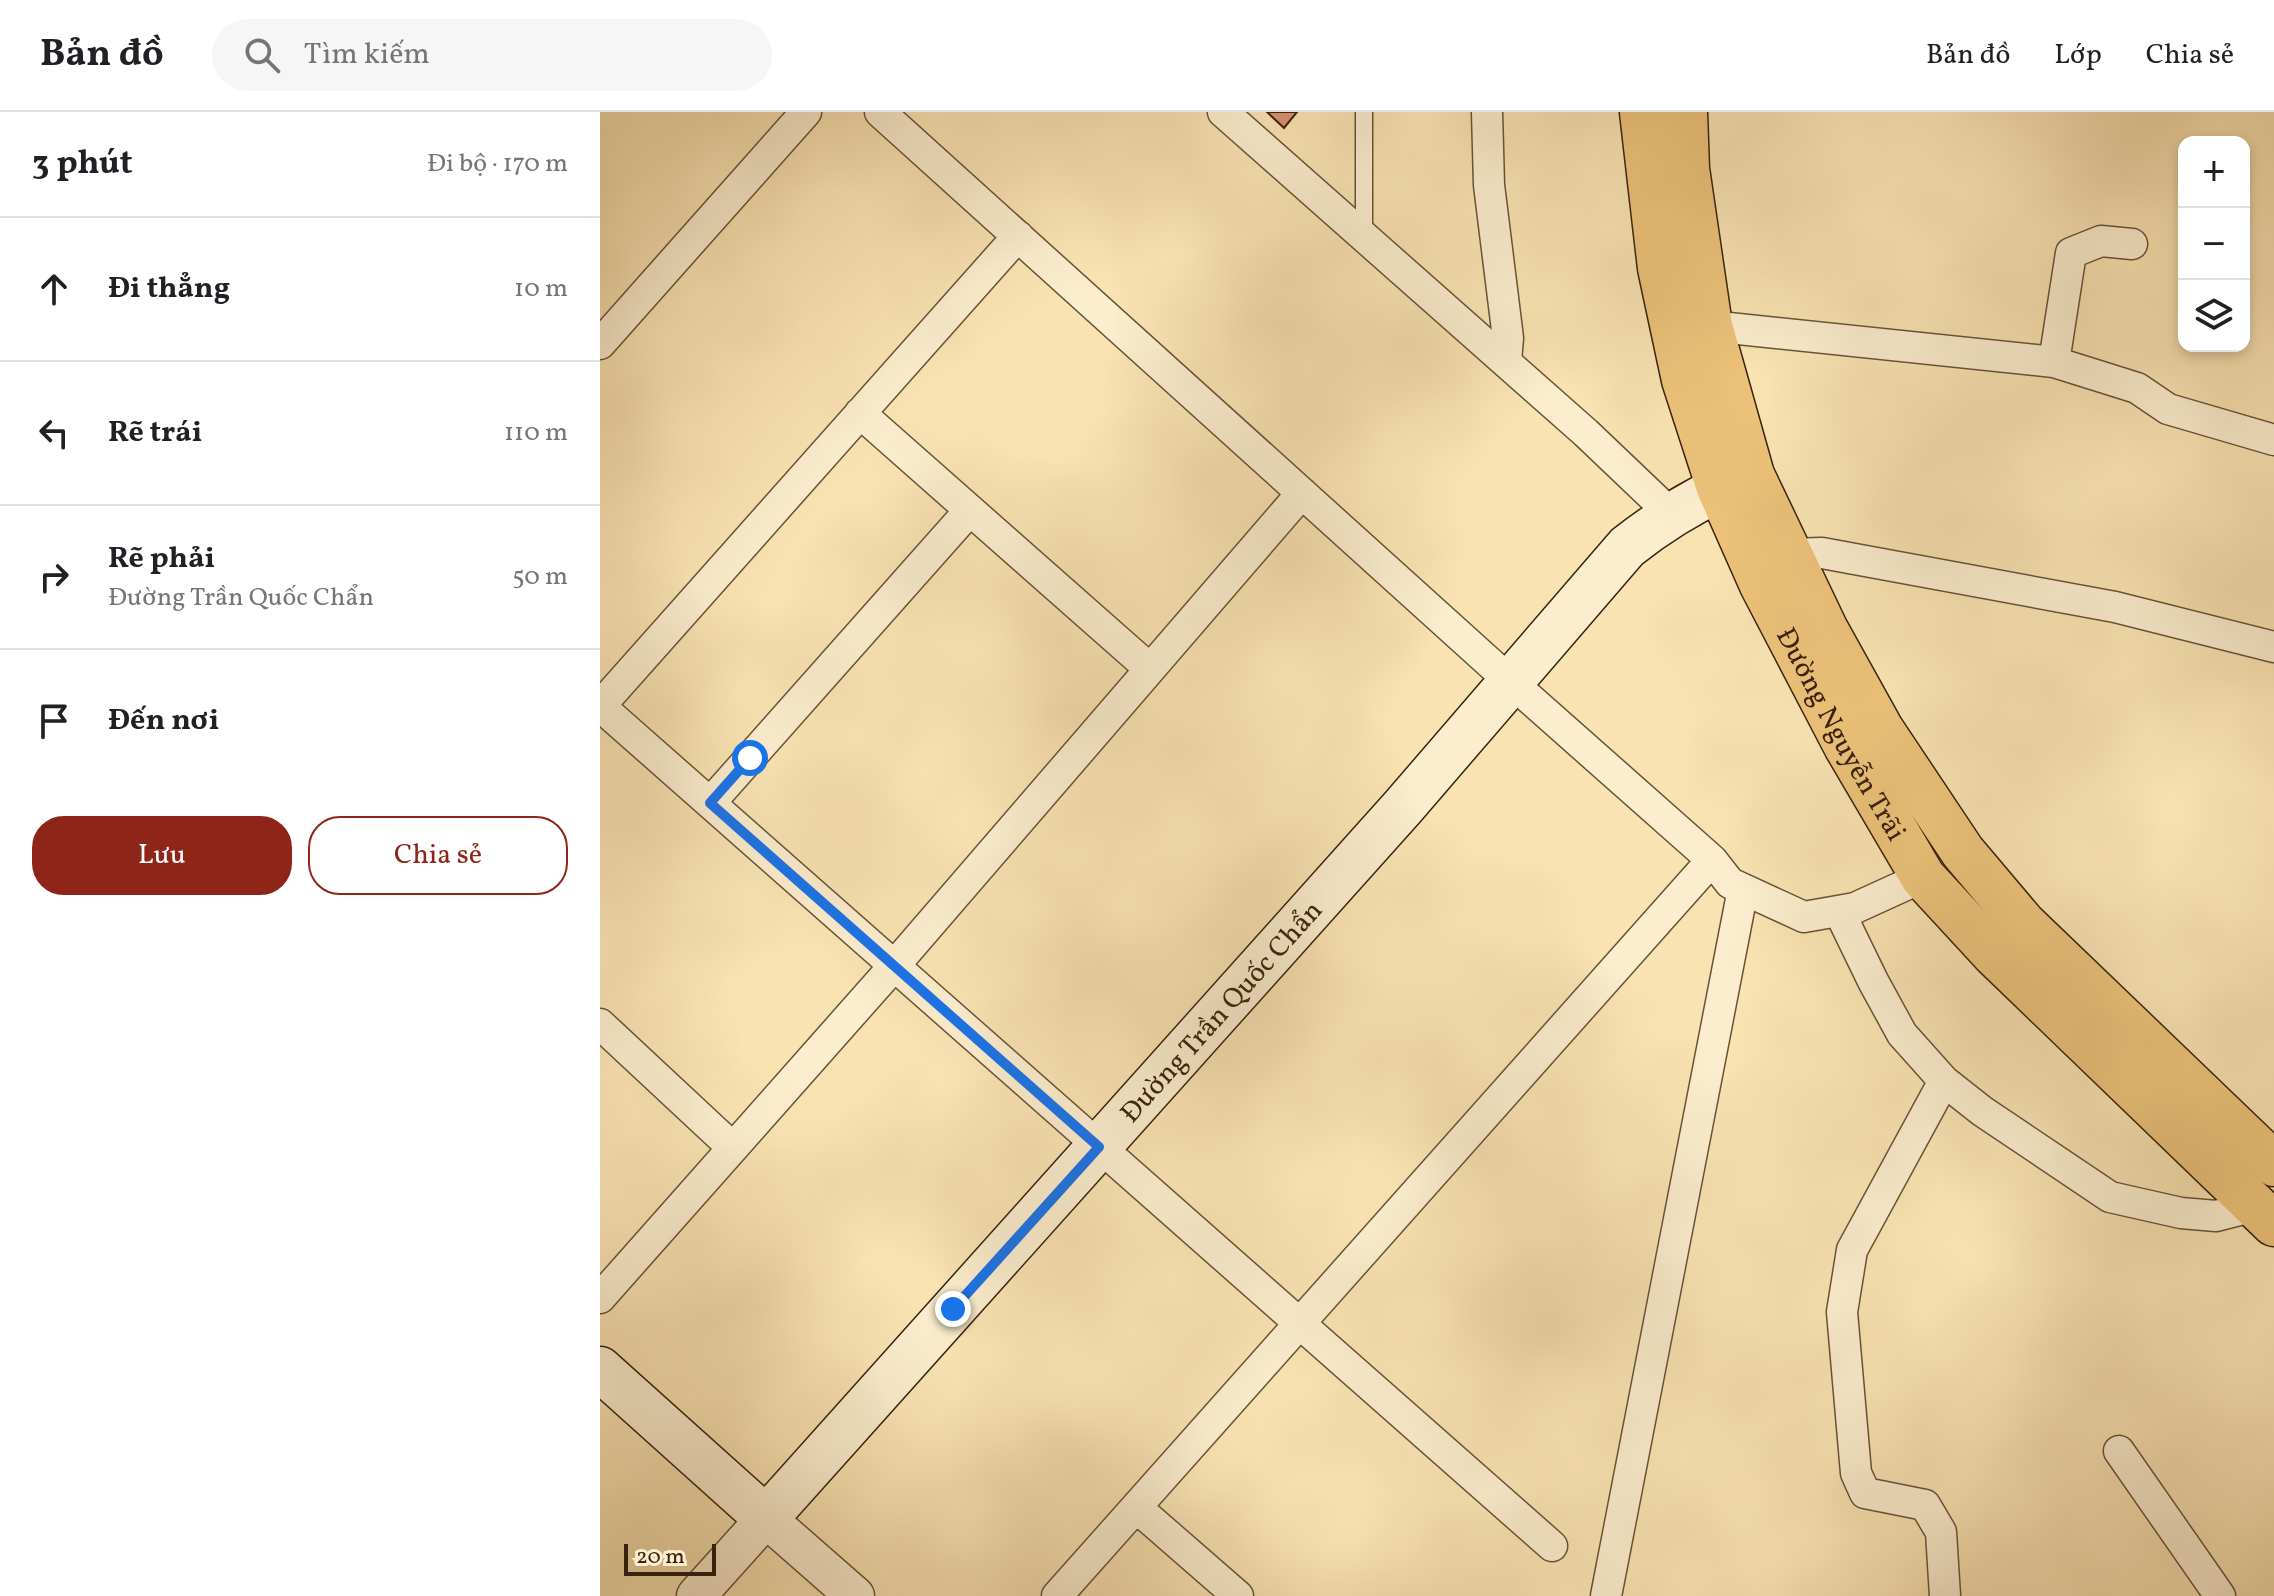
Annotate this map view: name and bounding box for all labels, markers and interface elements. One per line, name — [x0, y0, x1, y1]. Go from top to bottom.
search box — [212, 19, 772, 91]
text: Bản đồ — [40, 29, 164, 82]
icon: search — [240, 33, 284, 77]
text: Tìm kiếm — [304, 34, 430, 76]
text: Bản đồ — [1926, 36, 2010, 75]
text: Lớp — [2054, 36, 2102, 75]
text: Chia sẻ — [2146, 36, 2234, 75]
map controls — [2178, 136, 2250, 352]
button: + — [2178, 136, 2250, 208]
text: 3 phút — [32, 141, 133, 188]
text: Đi bộ · 170 m — [427, 146, 568, 182]
button: − — [2178, 208, 2250, 280]
icon: ahead — [32, 267, 76, 311]
text: Đi thẳng — [108, 268, 230, 310]
text: 10 m — [514, 271, 568, 307]
button: layers — [2178, 280, 2250, 352]
icon: left — [32, 411, 76, 455]
text: Rẽ trái — [108, 412, 202, 454]
text: 110 m — [504, 415, 568, 451]
text: Rẽ phải — [108, 538, 215, 580]
icon: right — [32, 555, 76, 599]
text: 50 m — [512, 559, 568, 595]
text: Đường Trần Quốc Chẩn — [108, 580, 374, 616]
street label: Đường Nguyễn Trãi — [1765, 621, 1915, 849]
icon: arrive — [32, 699, 76, 743]
text: Đến nơi — [108, 700, 219, 742]
route start — [732, 740, 768, 776]
button: Lưu — [32, 816, 292, 895]
button: Chia sẻ — [308, 816, 568, 895]
street label: Đường Trần Quốc Chẩn — [1112, 893, 1332, 1132]
route end — [935, 1291, 971, 1327]
scale bar — [624, 1540, 716, 1576]
text: 20 m — [636, 1542, 685, 1573]

